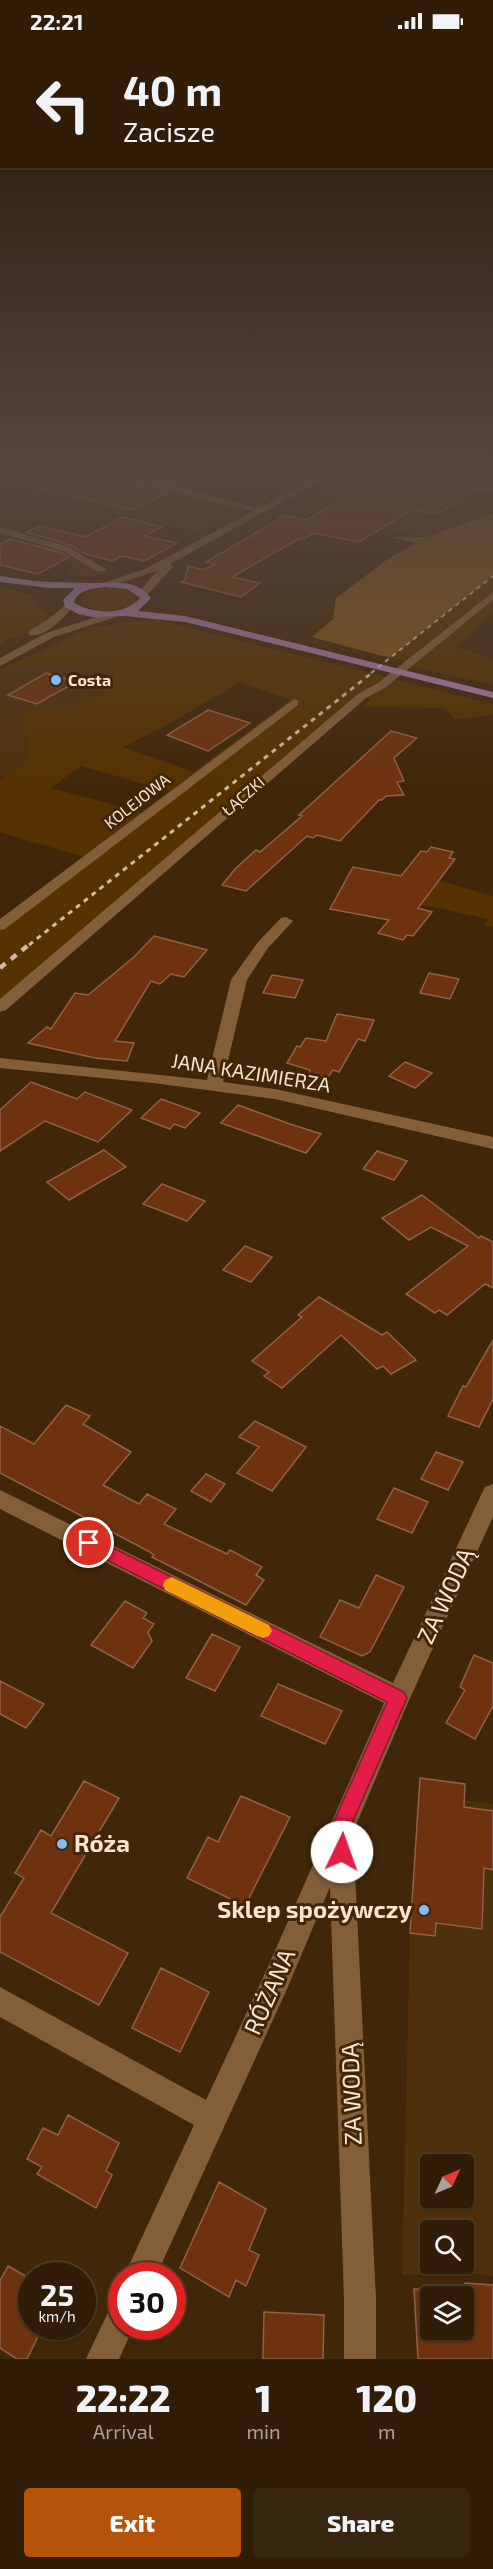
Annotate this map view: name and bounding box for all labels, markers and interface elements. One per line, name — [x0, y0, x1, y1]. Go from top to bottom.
text: 22:21 — [30, 8, 84, 34]
text: 40 m — [123, 64, 222, 114]
icon: left — [24, 66, 102, 144]
text: Zacisze — [123, 115, 215, 147]
place label: Costa — [68, 670, 111, 689]
marker: Costa — [49, 673, 63, 687]
street label: KOLEJOWA — [100, 769, 173, 832]
street label: ŁĄCZKI — [218, 772, 268, 819]
street label: JANA KAZIMIERZA — [170, 1048, 333, 1097]
pin — [63, 1517, 114, 1568]
icon: arrive — [72, 1526, 105, 1559]
street label: ZA WODĄ — [410, 1542, 480, 1648]
position arrow — [310, 1820, 374, 1884]
place label: Róża — [74, 1828, 130, 1857]
marker: Róża — [55, 1837, 69, 1851]
place label: Sklep spożywczy — [217, 1894, 412, 1923]
marker: Sklep spożywczy — [417, 1903, 431, 1917]
street label: RÓŻANA — [237, 1944, 300, 2039]
street label: ZA WODĄ — [334, 2041, 367, 2146]
north arrow — [420, 2154, 474, 2208]
map controls — [420, 2154, 474, 2340]
button: search — [420, 2220, 474, 2274]
speed limit sign: 30 — [108, 2262, 186, 2340]
text: 25 — [40, 2276, 74, 2312]
button: layers — [420, 2286, 474, 2340]
text: km/h — [38, 2307, 76, 2325]
text: 22:22 — [76, 2376, 171, 2419]
text: 1 — [255, 2376, 272, 2419]
text: 120 — [356, 2376, 417, 2419]
text: Arrival — [93, 2419, 154, 2443]
text: min — [246, 2419, 281, 2443]
text: m — [378, 2419, 396, 2443]
button: Exit — [24, 2488, 241, 2557]
button: Share — [253, 2488, 469, 2557]

